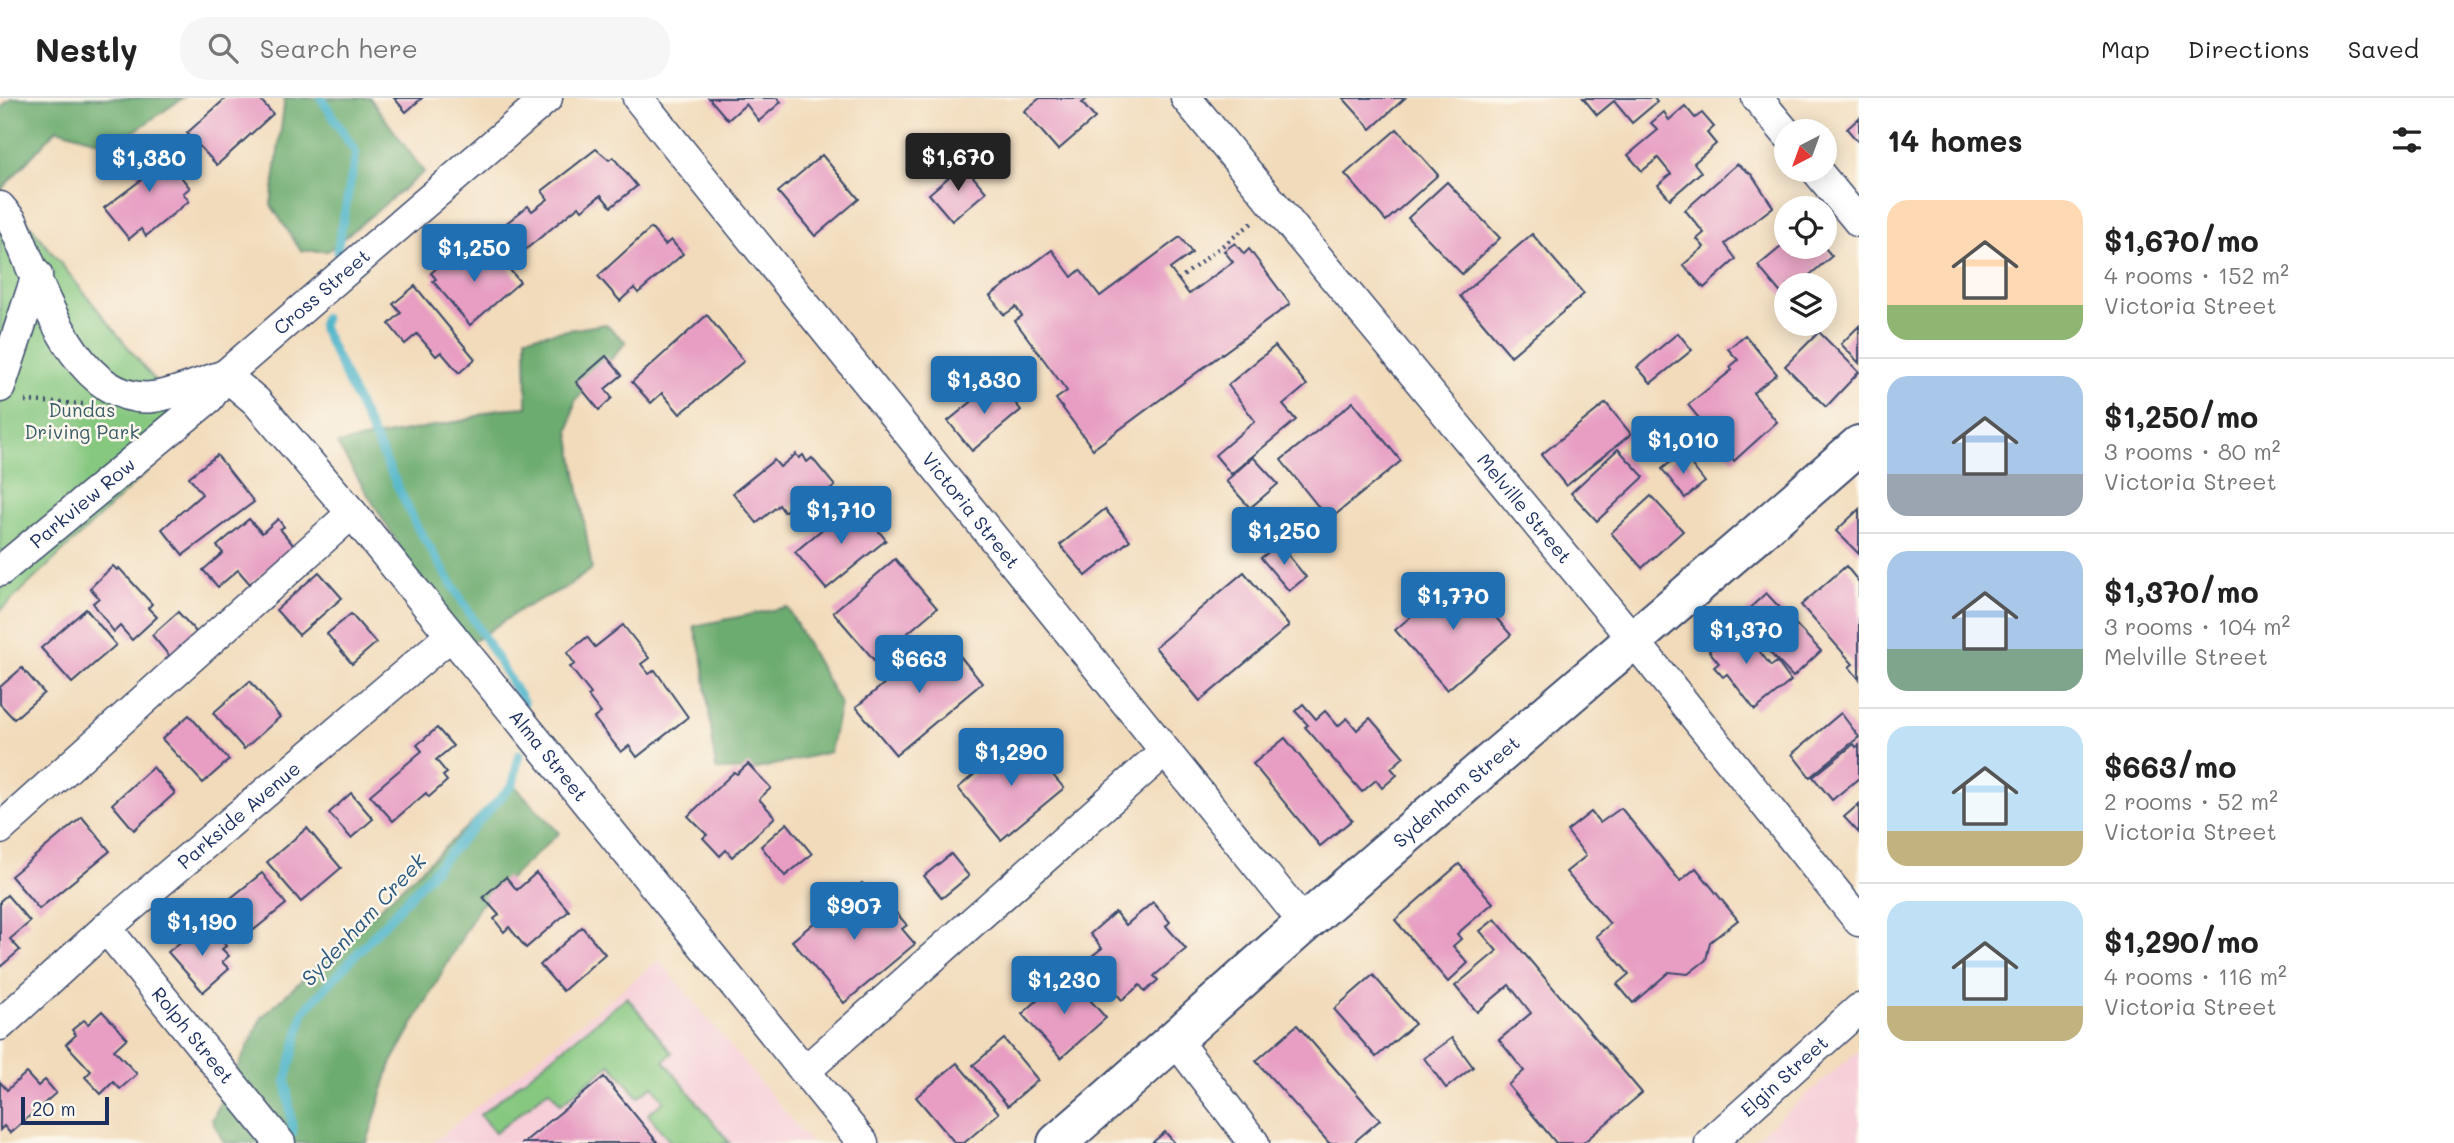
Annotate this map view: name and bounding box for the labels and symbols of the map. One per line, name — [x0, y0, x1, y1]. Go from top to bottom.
north arrow — [1774, 119, 1838, 182]
pin: $1,380 — [92, 134, 206, 194]
pin: $1,670 — [901, 134, 1015, 193]
pin: $1,250 — [417, 225, 531, 284]
street label: Cross Street — [268, 243, 375, 340]
pin: $1,830 — [927, 356, 1041, 416]
park label: Dundas Driving Park — [25, 397, 139, 444]
pin: $1,010 — [1626, 416, 1740, 476]
street label: Victoria Street — [917, 447, 1026, 573]
street label: Melville Street — [1472, 448, 1578, 568]
street label: Parkview Row — [24, 451, 140, 553]
pin: $1,710 — [784, 486, 898, 546]
pin: $1,250 — [1227, 508, 1341, 567]
pin: $1,770 — [1396, 573, 1510, 632]
pin: $1,370 — [1689, 606, 1803, 666]
pin: $663 — [878, 636, 960, 695]
street label: Alma Street — [504, 704, 594, 806]
pin: $1,290 — [954, 728, 1068, 788]
street label: Sydenham Street — [1388, 730, 1525, 853]
street label: Parkside Avenue — [172, 755, 305, 874]
water label: Sydenham Creek — [294, 846, 432, 991]
pin: $907 — [813, 882, 895, 942]
pin: $1,190 — [145, 898, 259, 958]
pin: $1,230 — [1007, 956, 1121, 1016]
street label: Rolph Street — [147, 981, 240, 1088]
street label: Elgin Street — [1735, 1030, 1833, 1122]
scale bar — [21, 1094, 108, 1126]

